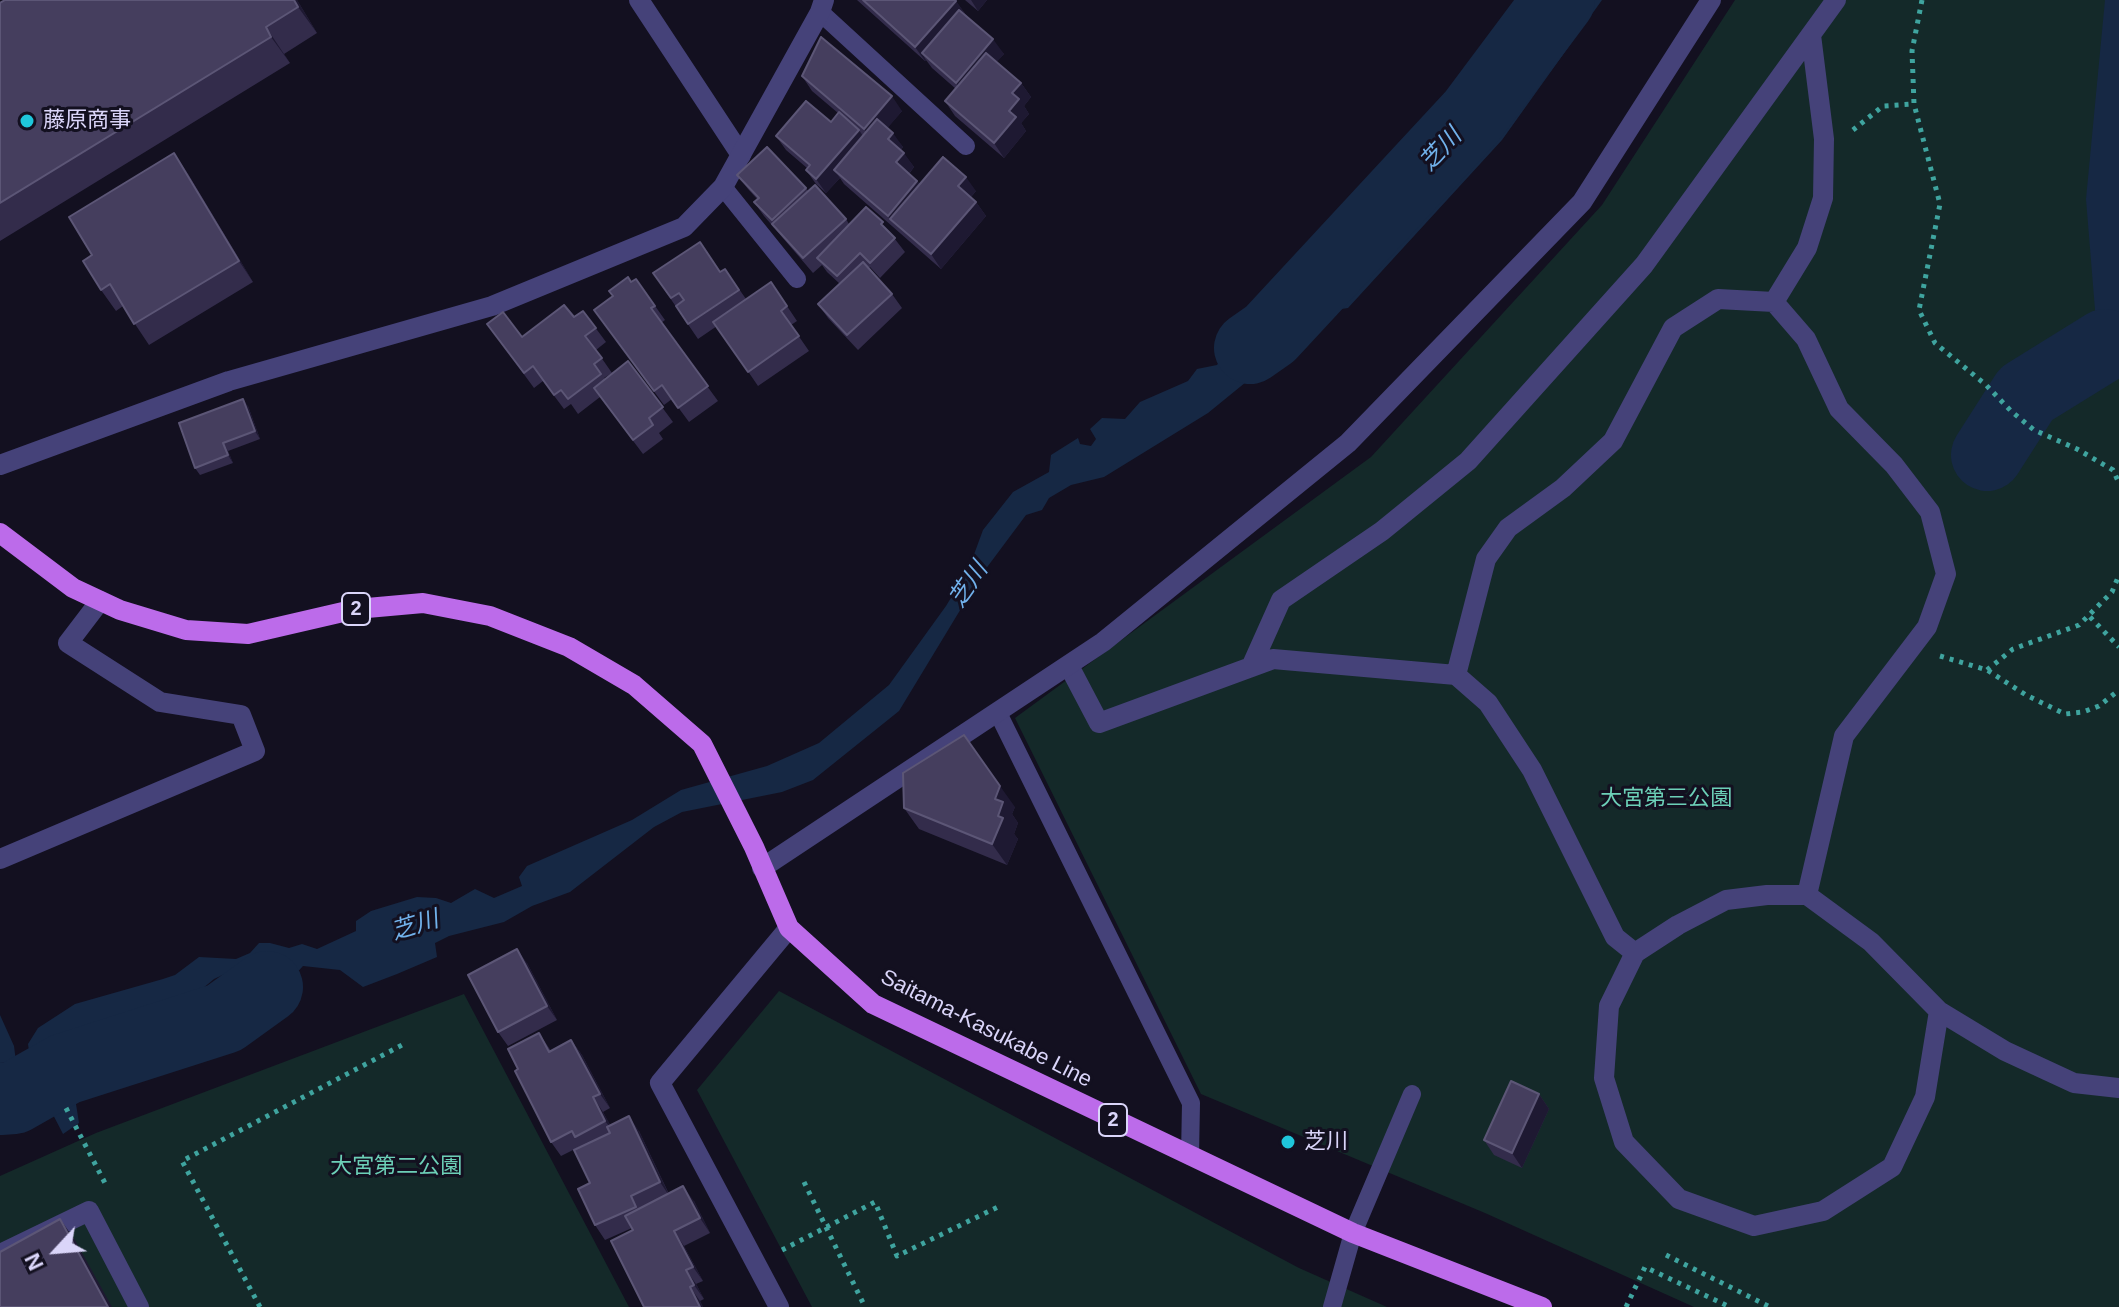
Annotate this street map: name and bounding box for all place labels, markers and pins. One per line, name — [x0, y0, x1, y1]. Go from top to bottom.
place label: 藤原商事 — [43, 108, 131, 134]
marker: 藤原商事 — [18, 112, 36, 130]
place label: 芝川 — [1304, 1129, 1348, 1155]
marker: 芝川 — [1279, 1133, 1297, 1151]

